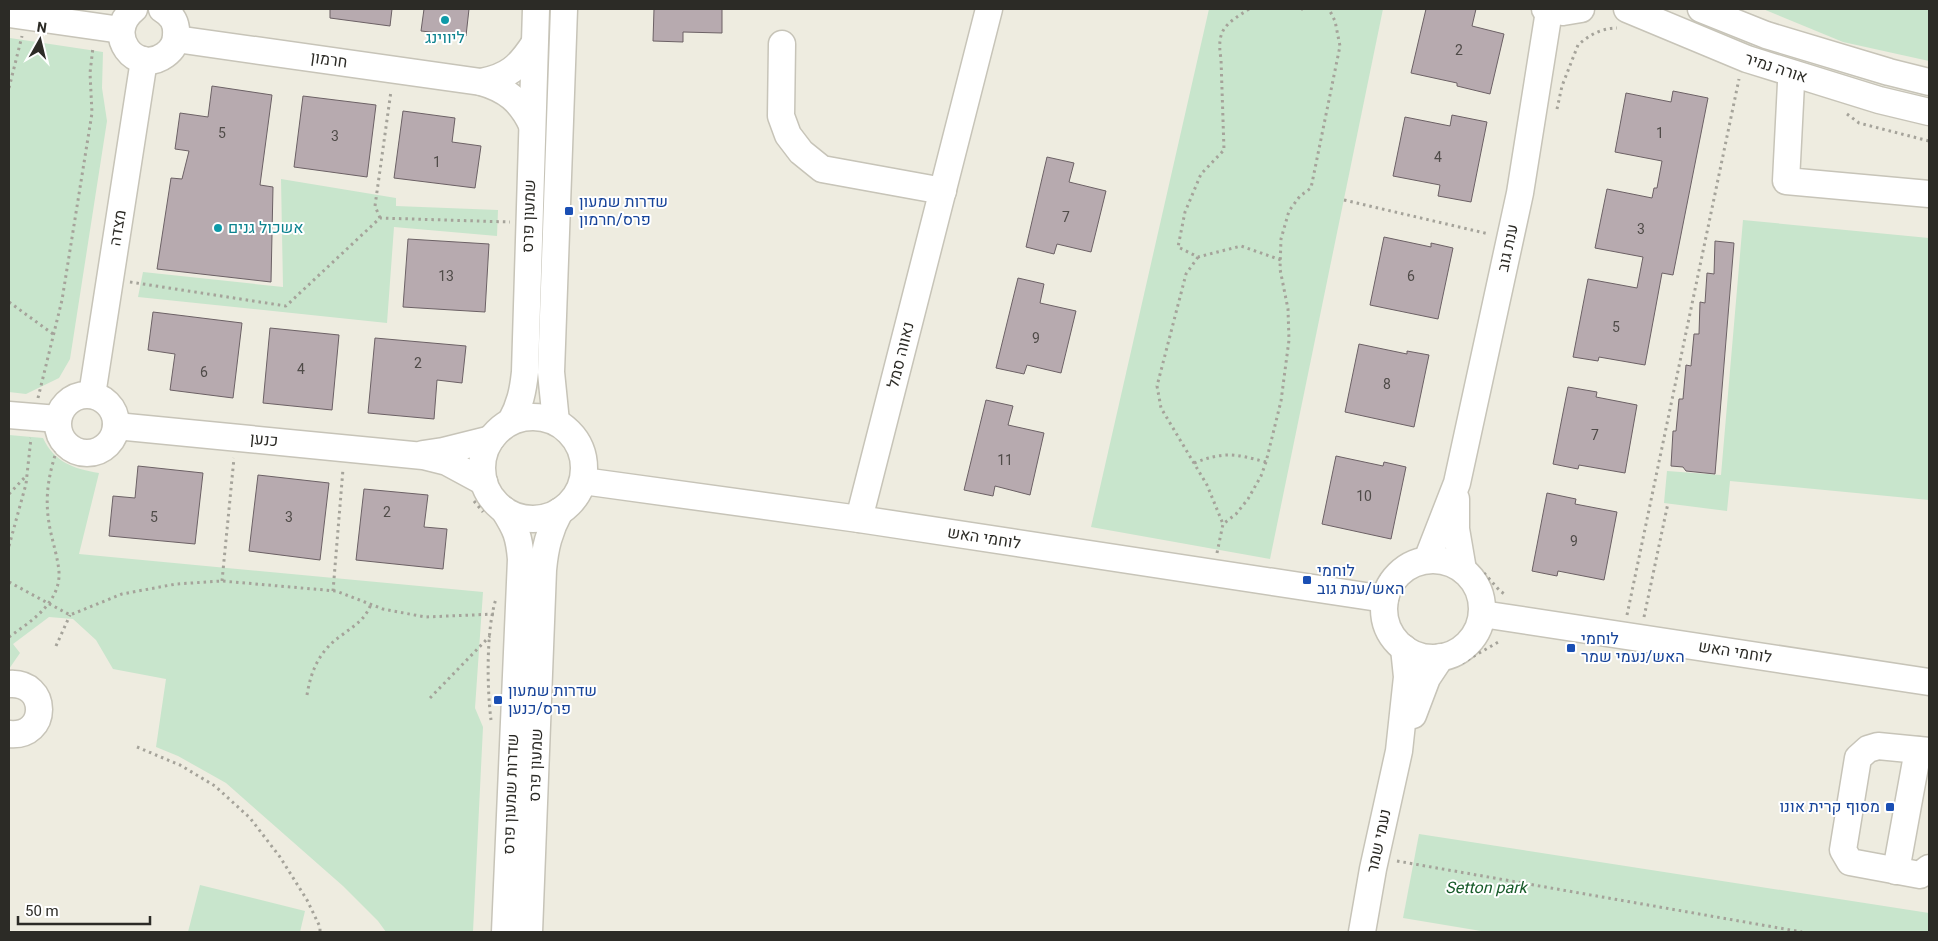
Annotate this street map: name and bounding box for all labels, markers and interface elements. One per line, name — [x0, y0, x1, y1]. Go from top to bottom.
marker: ליווינג — [439, 14, 451, 26]
north arrow — [15, 15, 65, 65]
text: N — [35, 17, 48, 39]
place label: ליווינג — [425, 26, 465, 50]
house number: 2 — [1455, 40, 1463, 61]
street label: חרמון — [309, 46, 349, 74]
street label: אורה נמיר — [1741, 47, 1811, 89]
house number: 5 — [218, 123, 226, 144]
house number: 1 — [1656, 123, 1664, 144]
house number: 3 — [331, 126, 339, 147]
house number: 4 — [1434, 147, 1442, 168]
house number: 1 — [433, 152, 441, 173]
street label: שמעון פרס — [516, 179, 542, 253]
place label: שדרות שמעון פרס/חרמון — [579, 190, 668, 232]
marker: שדרות שמעון פרס/חרמון — [563, 205, 575, 217]
house number: 7 — [1062, 207, 1070, 228]
street label: מצדה — [103, 208, 133, 248]
place label: אשכול גנים — [228, 216, 303, 240]
house number: 3 — [1637, 219, 1645, 240]
marker: אשכול גנים — [212, 222, 224, 234]
street label: ענת גוב — [1491, 222, 1525, 274]
house number: 13 — [438, 266, 454, 287]
house number: 6 — [1407, 266, 1415, 287]
house number: 5 — [1612, 317, 1620, 338]
street label: נאווה סמל — [881, 319, 921, 391]
house number: 9 — [1032, 328, 1040, 349]
house number: 2 — [414, 353, 422, 374]
house number: 4 — [297, 359, 305, 380]
house number: 6 — [200, 362, 208, 383]
house number: 8 — [1383, 374, 1391, 395]
house number: 7 — [1591, 425, 1599, 446]
street label: כנען — [249, 427, 279, 453]
house number: 11 — [997, 450, 1013, 471]
house number: 10 — [1356, 486, 1372, 507]
house number: 2 — [383, 502, 391, 523]
house number: 5 — [150, 507, 158, 528]
house number: 3 — [285, 507, 293, 528]
street label: לוחמי האש — [946, 520, 1022, 556]
house number: 9 — [1570, 531, 1578, 552]
place label: לוחמי האש/ענת גוב — [1317, 559, 1404, 601]
marker: לוחמי האש/ענת גוב — [1301, 574, 1313, 586]
place label: לוחמי האש/נעמי שמר — [1581, 627, 1685, 669]
street label: לוחמי האש — [1697, 634, 1773, 670]
marker: לוחמי האש/נעמי שמר — [1565, 642, 1577, 654]
place label: שדרות שמעון פרס/כנען — [508, 679, 597, 721]
marker: שדרות שמעון פרס/כנען — [492, 694, 504, 706]
street label: שמעון פרס — [523, 728, 549, 802]
street label: שדרות שמעון פרס — [497, 733, 525, 855]
place label: מסוף קרית אונו — [1779, 795, 1880, 819]
marker: מסוף קרית אונו — [1884, 801, 1896, 813]
street label: נעמי שמר — [1361, 807, 1397, 875]
park label: Setton park — [1445, 876, 1529, 900]
scale bar — [18, 894, 150, 926]
text: 50 m — [25, 900, 59, 922]

